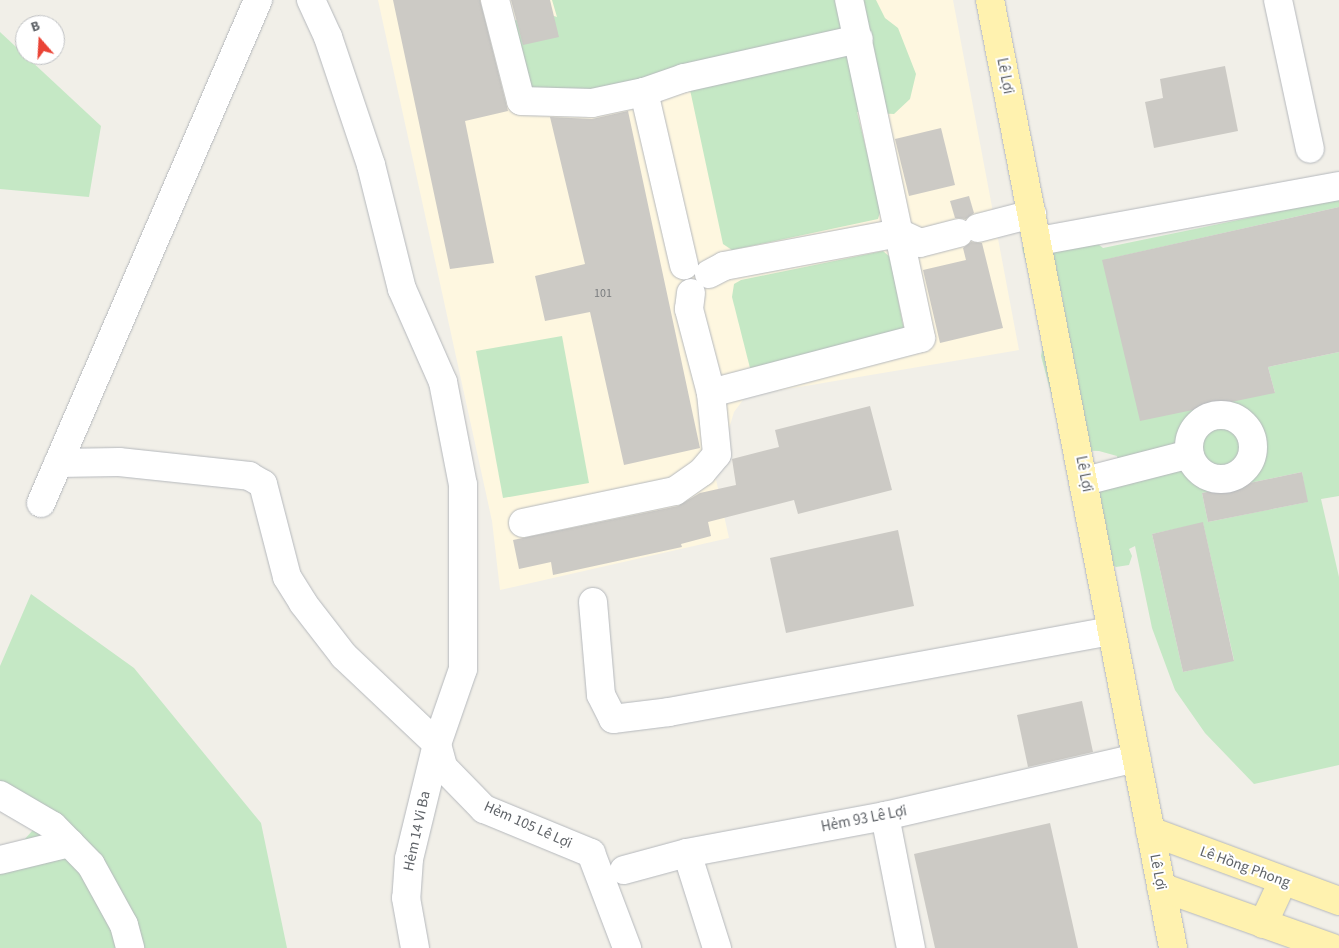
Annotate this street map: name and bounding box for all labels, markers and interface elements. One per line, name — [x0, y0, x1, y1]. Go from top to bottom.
north arrow — [15, 15, 65, 65]
text: B — [28, 16, 43, 38]
street label: Lê Lợi — [993, 56, 1017, 96]
house number: 101 — [594, 287, 612, 301]
street label: Lê Lợi — [1072, 454, 1096, 494]
street label: Hẻm 14 Vi Ba — [400, 789, 434, 873]
street label: Hẻm 105 Lê Lợi — [481, 798, 575, 852]
street label: Hẻm 93 Lê Lợi — [820, 802, 908, 836]
street label: Lê Hồng Phong — [1197, 842, 1293, 892]
street label: Lê Lợi — [1146, 852, 1170, 892]

